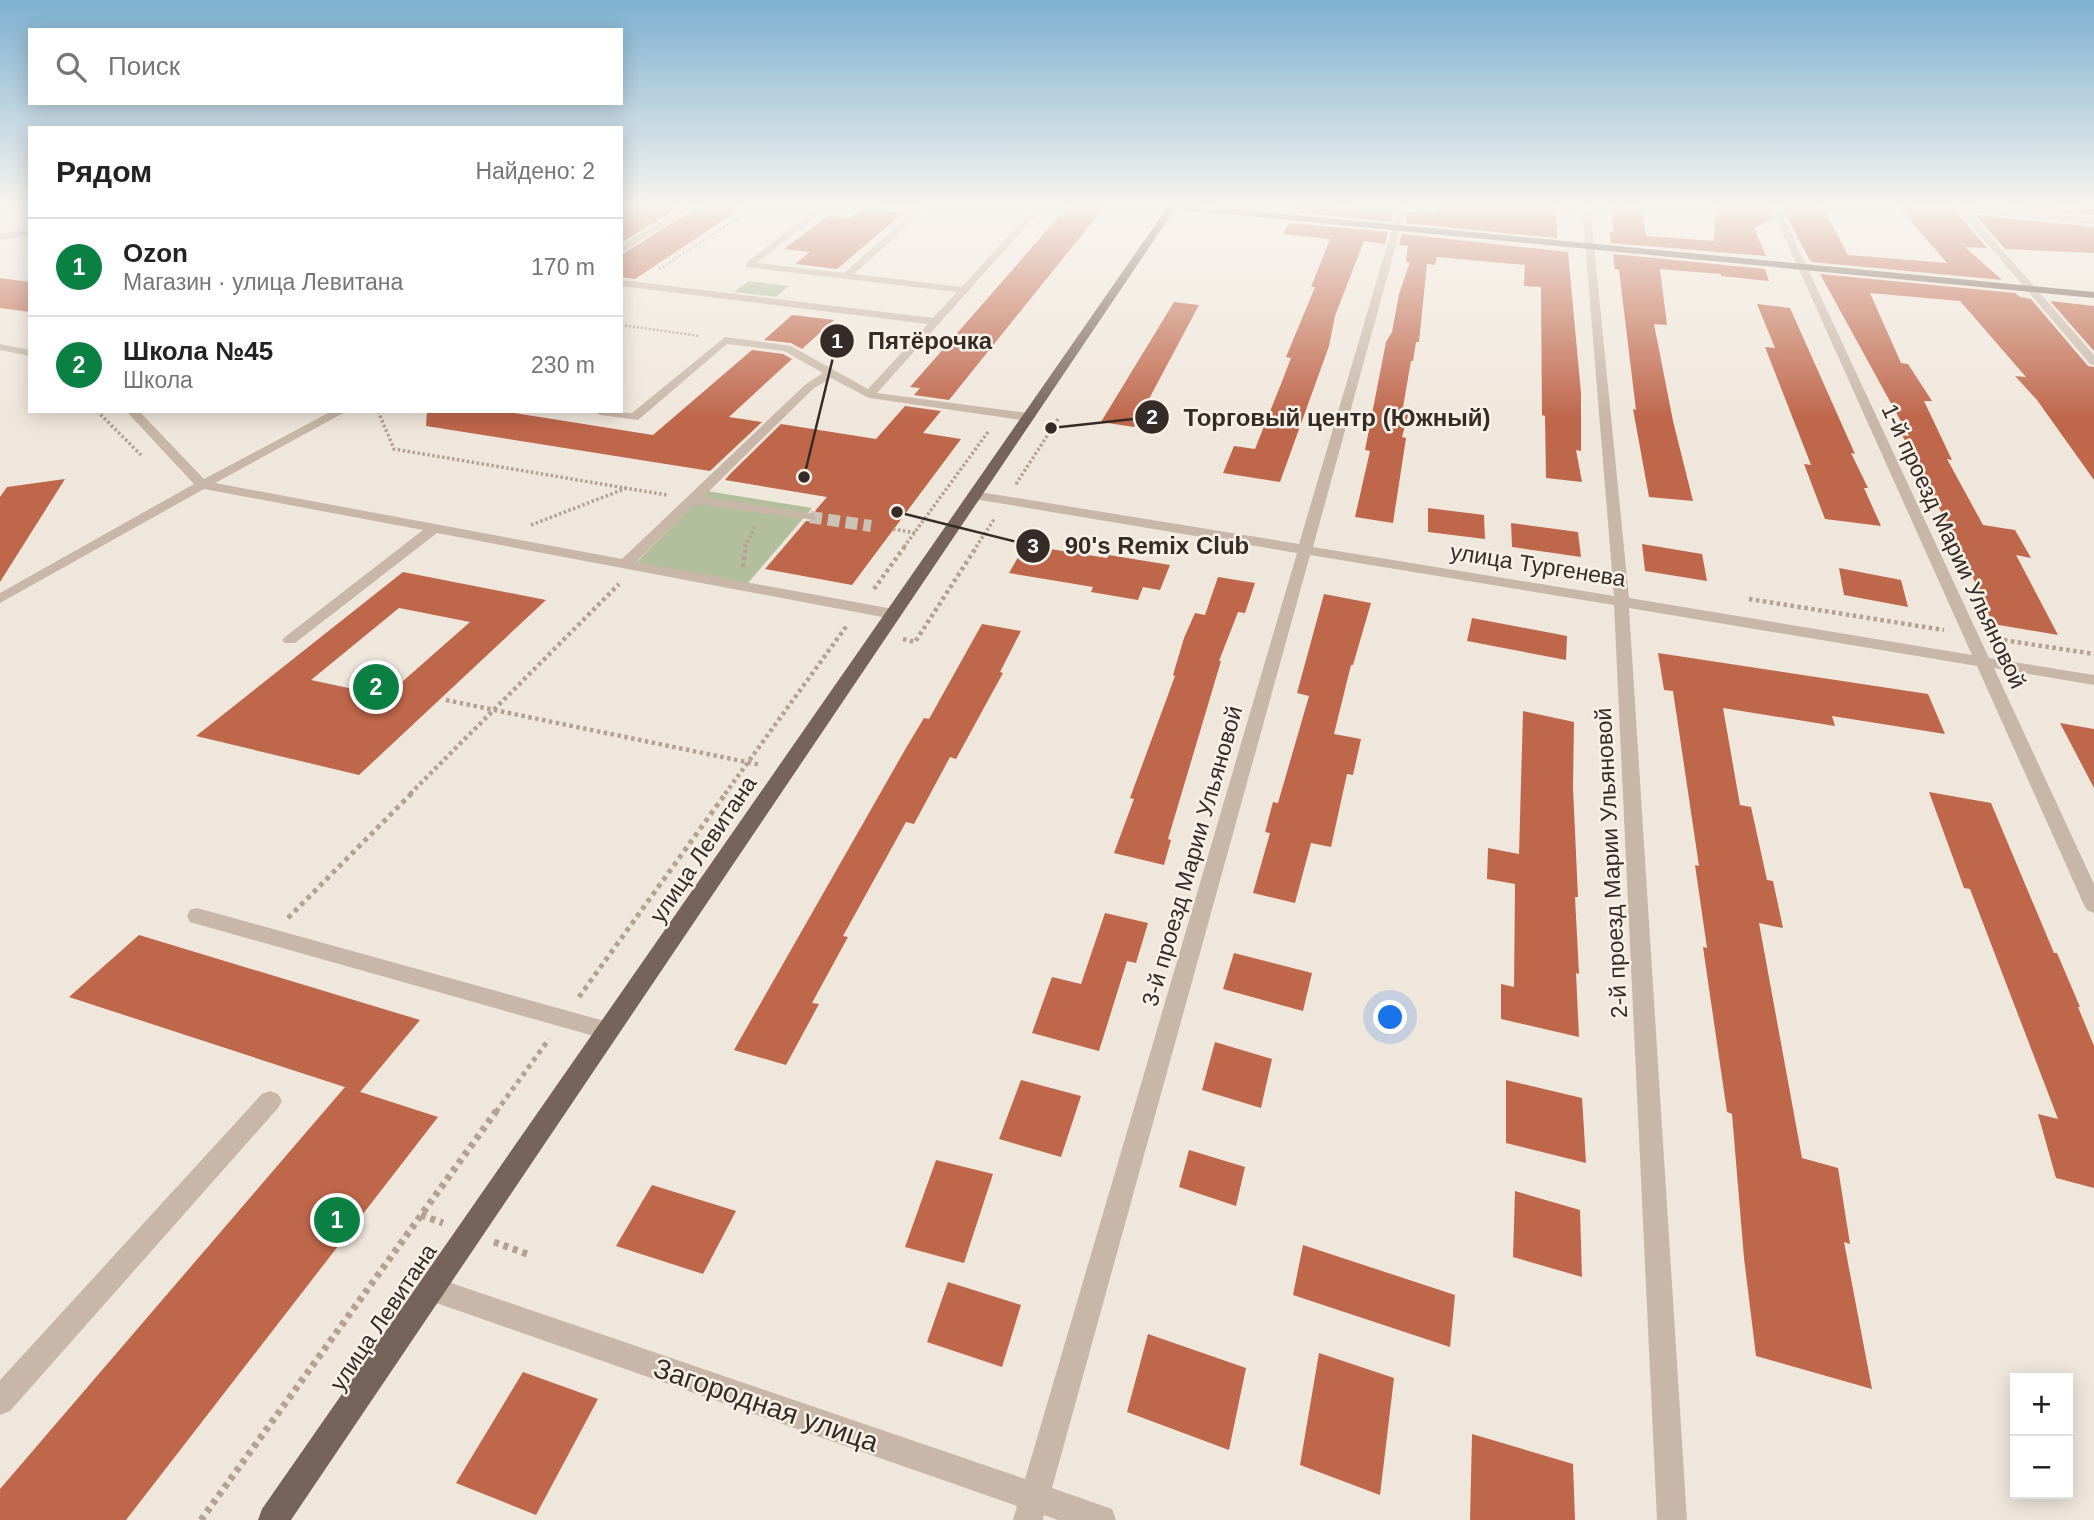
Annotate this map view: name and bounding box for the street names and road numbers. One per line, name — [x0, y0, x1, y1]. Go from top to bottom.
street label: 1-й проезд Марии Ульяновой — [1877, 400, 2031, 692]
street label: улица Тургенева — [1448, 538, 1628, 592]
street label: 3-й проезд Марии Ульяновой — [1137, 703, 1247, 1009]
street label: 2-й проезд Марии Ульяновой — [1590, 707, 1632, 1019]
street label: улица Левитана — [644, 771, 762, 927]
street label: улица Левитана — [324, 1239, 442, 1395]
street label: Загородная улица — [650, 1352, 883, 1458]

